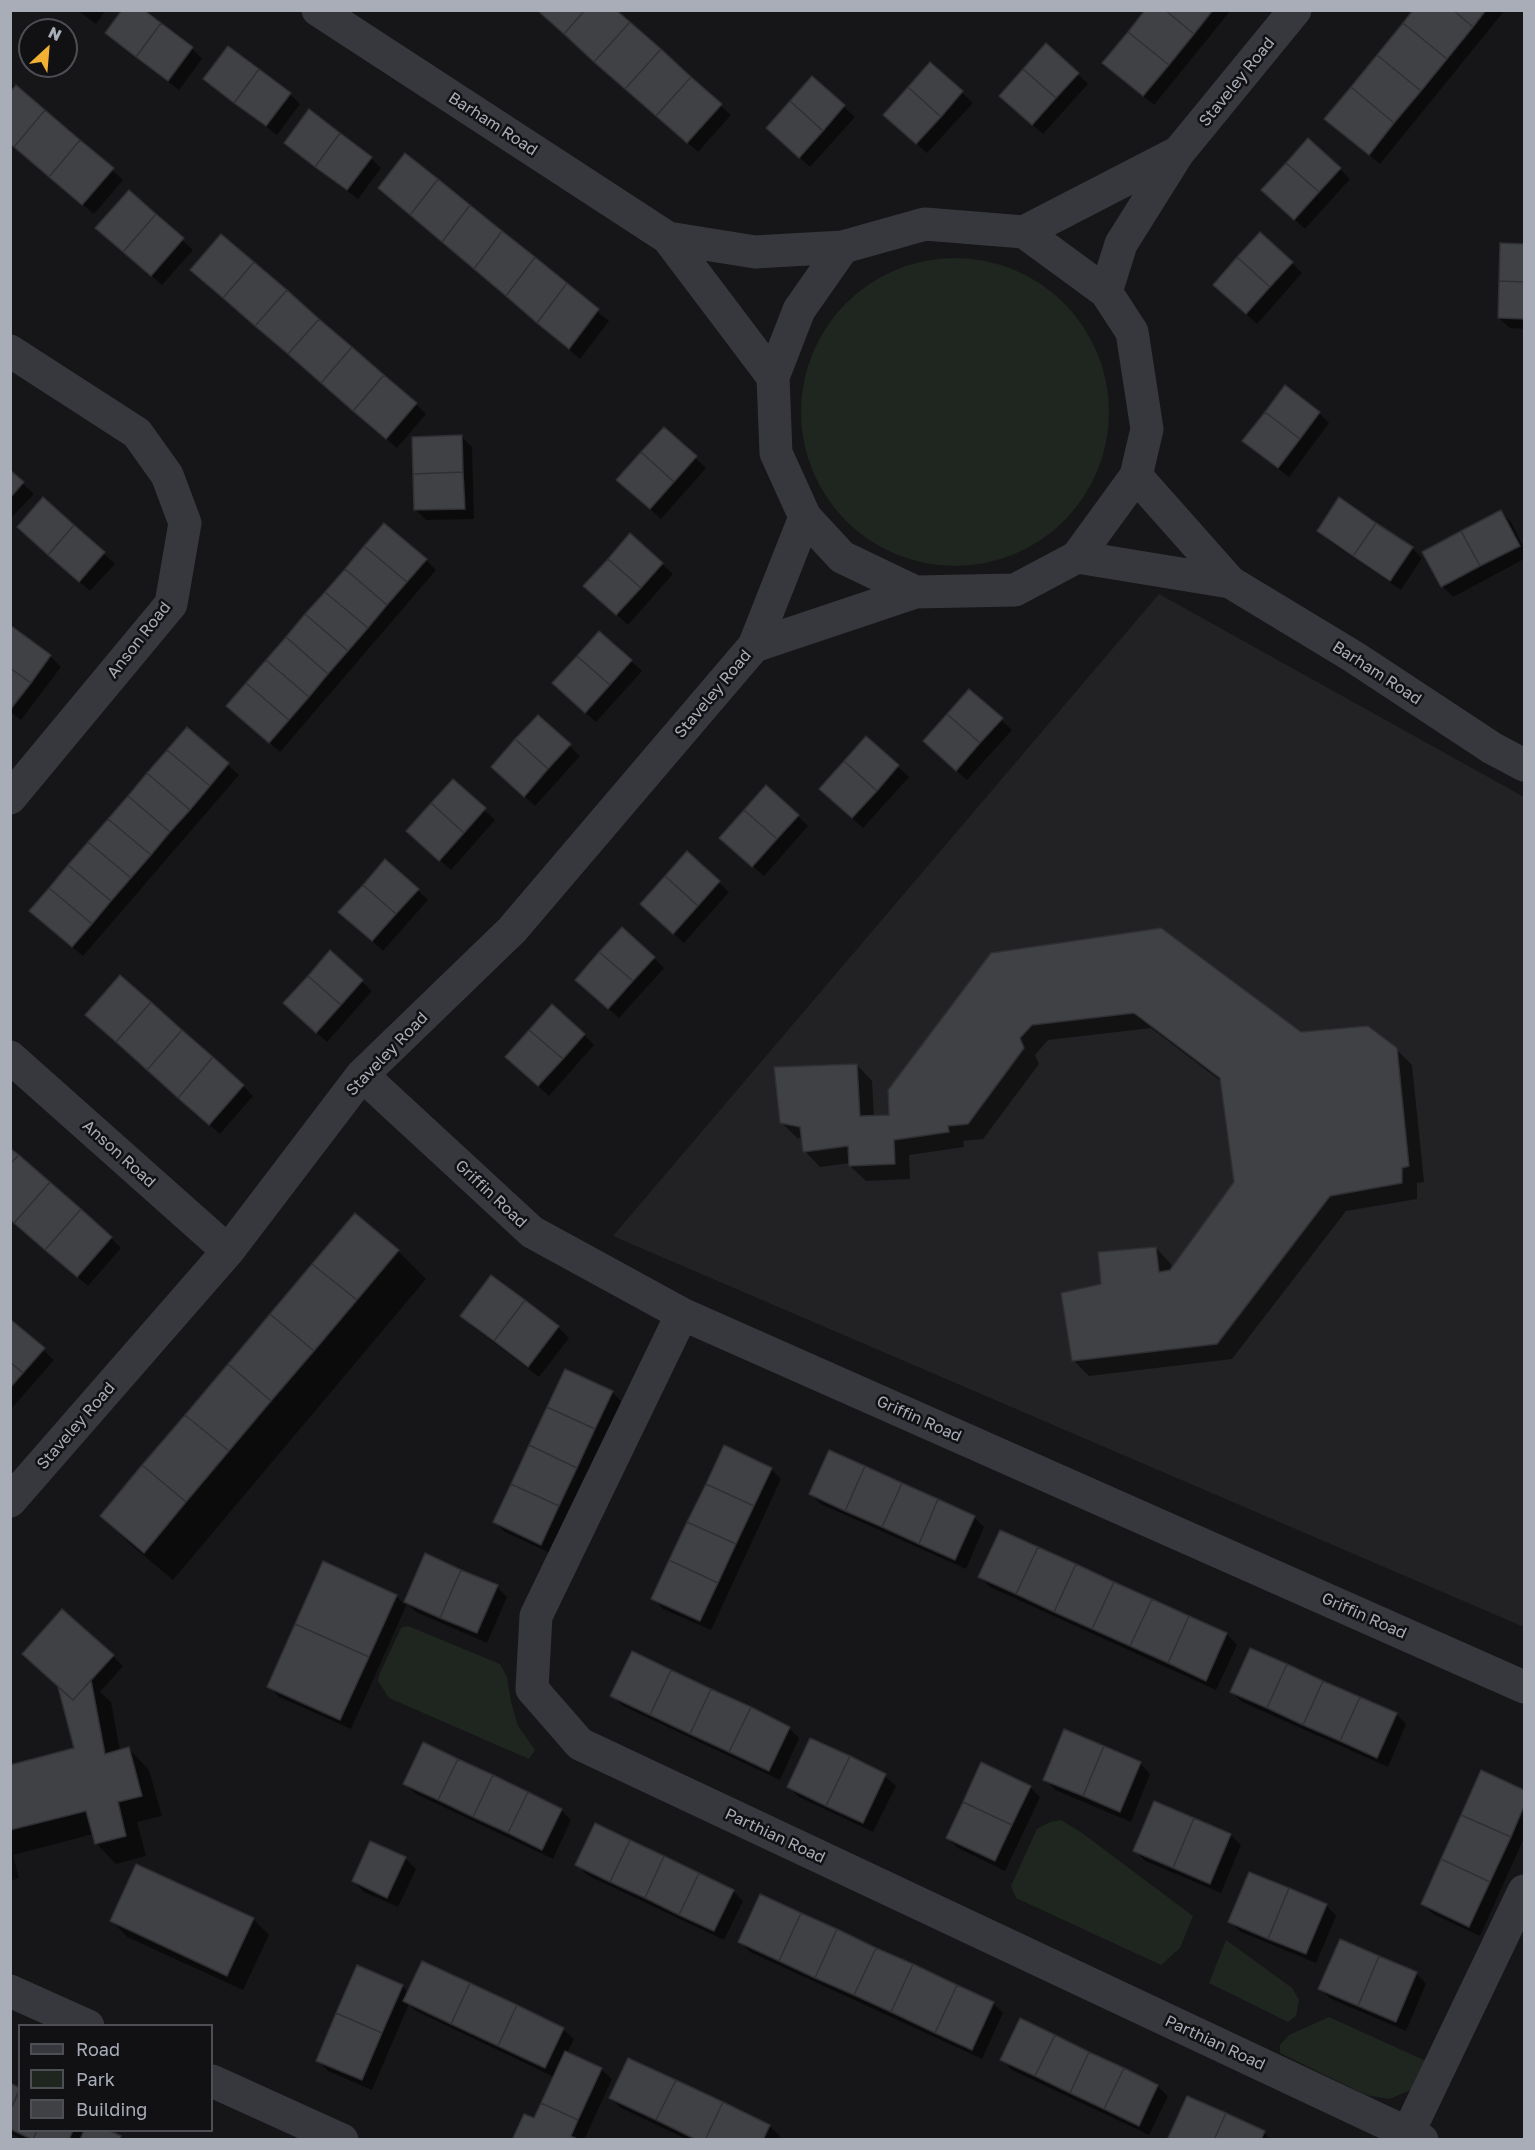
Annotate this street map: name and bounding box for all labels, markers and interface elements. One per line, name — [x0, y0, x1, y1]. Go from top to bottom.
north arrow — [18, 18, 78, 78]
text: N — [45, 22, 65, 45]
street label: Staveley Road — [1195, 34, 1279, 130]
street label: Barham Road — [445, 88, 541, 160]
street label: Anson Road — [103, 598, 175, 682]
street label: Barham Road — [1329, 637, 1425, 709]
street label: Staveley Road — [671, 646, 755, 742]
street label: Staveley Road — [342, 1008, 432, 1100]
street label: Anson Road — [79, 1116, 159, 1192]
street label: Griffin Road — [451, 1156, 531, 1232]
street label: Staveley Road — [33, 1379, 119, 1473]
street label: Griffin Road — [874, 1392, 964, 1446]
street label: Griffin Road — [1319, 1589, 1409, 1643]
street label: Parthian Road — [722, 1804, 828, 1868]
street label: Parthian Road — [1162, 2011, 1268, 2075]
legend — [18, 2024, 213, 2132]
text: Road — [76, 2038, 120, 2060]
text: Park — [76, 2068, 115, 2090]
text: Building — [76, 2098, 147, 2120]

